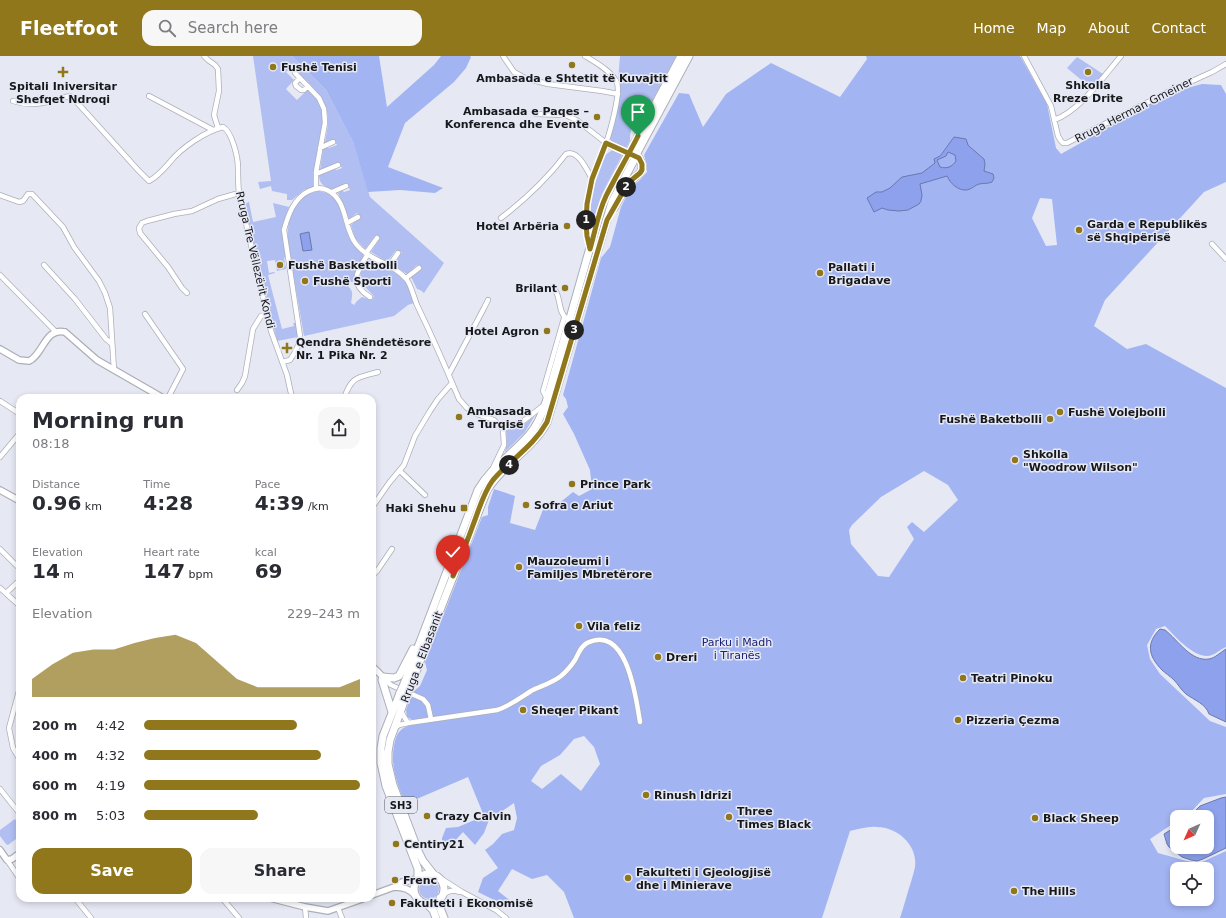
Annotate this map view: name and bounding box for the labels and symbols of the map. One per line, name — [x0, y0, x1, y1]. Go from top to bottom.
marker: Ambasada e Shtetit të Kuvajtit — [567, 60, 577, 70]
place label: Fushë Tenisi — [281, 61, 357, 74]
marker: Fushë Tenisi — [268, 62, 278, 72]
marker: Spitali Iniversitar Shefqet Ndroqi — [57, 66, 69, 78]
marker: Shkolla Rreze Drite — [1083, 67, 1093, 77]
place label: Ambasada e Shtetit të Kuvajtit — [476, 72, 668, 85]
street label: Rruga Herman Gmeiner — [1073, 74, 1196, 146]
place label: Shkolla Rreze Drite — [1053, 79, 1123, 105]
place label: Spitali Iniversitar Shefqet Ndroqi — [9, 80, 117, 106]
pin — [621, 95, 655, 136]
place label: Ambasada e Paqes – Konferenca dhe Evente — [445, 105, 589, 131]
marker: Ambasada e Paqes – Konferenca dhe Evente — [592, 112, 602, 122]
pin: 2 — [616, 177, 636, 197]
street label: Rruga Tre Vëllezërit Kondi — [233, 190, 277, 330]
pin: 1 — [576, 210, 596, 230]
place label: Garda e Republikës së Shqipërisë — [1087, 218, 1208, 244]
place label: Hotel Arbëria — [476, 220, 559, 233]
marker: Hotel Arbëria — [562, 221, 572, 231]
marker: Garda e Republikës së Shqipërisë — [1074, 225, 1084, 235]
place label: Fushë Basketbolli — [288, 259, 397, 272]
marker: Fushë Basketbolli — [275, 260, 285, 270]
place label: Pallati i Brigadave — [828, 261, 891, 287]
marker: Pallati i Brigadave — [815, 268, 825, 278]
place label: Fushë Sporti — [313, 275, 391, 288]
marker: Fushë Sporti — [300, 276, 310, 286]
place label: Brilant — [515, 282, 557, 295]
marker: Brilant — [560, 283, 570, 293]
pin: 3 — [564, 320, 584, 340]
place label: Hotel Agron — [465, 325, 539, 338]
marker: Hotel Agron — [542, 326, 552, 336]
place label: Qendra Shëndetësore Nr. 1 Pika Nr. 2 — [296, 336, 431, 362]
marker: Qendra Shëndetësore Nr. 1 Pika Nr. 2 — [281, 342, 293, 354]
place label: Ambasada e Turqisë — [467, 405, 532, 431]
place label: Fushë Volejbolli — [1068, 406, 1166, 419]
marker: Fushë Volejbolli — [1055, 407, 1065, 417]
marker: Ambasada e Turqisë — [454, 412, 464, 422]
place label: Fushë Baketbolli — [939, 413, 1042, 426]
marker: Fushë Baketbolli — [1045, 414, 1055, 424]
place label: Shkolla "Woodrow Wilson" — [1023, 448, 1138, 474]
pin: 4 — [499, 455, 519, 475]
marker: Shkolla "Woodrow Wilson" — [1010, 455, 1020, 465]
place label: Prince Park — [580, 478, 652, 491]
marker: Prince Park — [567, 479, 577, 489]
place label: Sofra e Ariut — [534, 499, 613, 512]
marker: Sofra e Ariut — [521, 500, 531, 510]
place label: Haki Shehu — [386, 502, 456, 515]
marker: Haki Shehu — [459, 503, 469, 513]
pin — [436, 535, 470, 576]
place label: Mauzoleumi i Familjes Mbretërore — [527, 555, 652, 581]
marker: Mauzoleumi i Familjes Mbretërore — [514, 562, 524, 572]
street label: Rruga e Elbasanit — [399, 609, 446, 705]
place label: Vila feliz — [587, 620, 640, 633]
marker: Vila feliz — [574, 621, 584, 631]
park label: Parku i Madh i Tiranës — [702, 636, 772, 662]
place label: Dreri — [666, 651, 697, 664]
marker: Dreri — [653, 652, 663, 662]
place label: Teatri Pinoku — [971, 672, 1053, 685]
marker: Teatri Pinoku — [958, 673, 968, 683]
place label: Sheqer Pikant — [531, 704, 618, 717]
marker: Sheqer Pikant — [518, 705, 528, 715]
place label: Pizzeria Çezma — [966, 714, 1059, 727]
marker: Pizzeria Çezma — [953, 715, 963, 725]
place label: Rinush Idrizi — [654, 789, 731, 802]
marker: Rinush Idrizi — [641, 790, 651, 800]
road number: SH3 — [385, 797, 417, 813]
place label: Three Times Black — [737, 805, 812, 831]
place label: Crazy Calvin — [435, 810, 511, 823]
north arrow — [1170, 810, 1214, 854]
marker: Crazy Calvin — [422, 811, 432, 821]
marker: Three Times Black — [724, 812, 734, 822]
place label: Black Sheep — [1043, 812, 1119, 825]
marker: Black Sheep — [1030, 813, 1040, 823]
place label: Centiry21 — [404, 838, 464, 851]
marker: Centiry21 — [391, 839, 401, 849]
place label: Fakulteti i Gjeologjisë dhe i Minierave — [636, 866, 771, 892]
marker: Fakulteti i Gjeologjisë dhe i Minierave — [623, 873, 633, 883]
place label: Frenc — [403, 874, 437, 887]
marker: Frenc — [390, 875, 400, 885]
place label: The Hills — [1022, 885, 1076, 898]
marker: The Hills — [1009, 886, 1019, 896]
place label: Fakulteti i Ekonomisë — [400, 897, 533, 910]
marker: Fakulteti i Ekonomisë — [387, 898, 397, 908]

